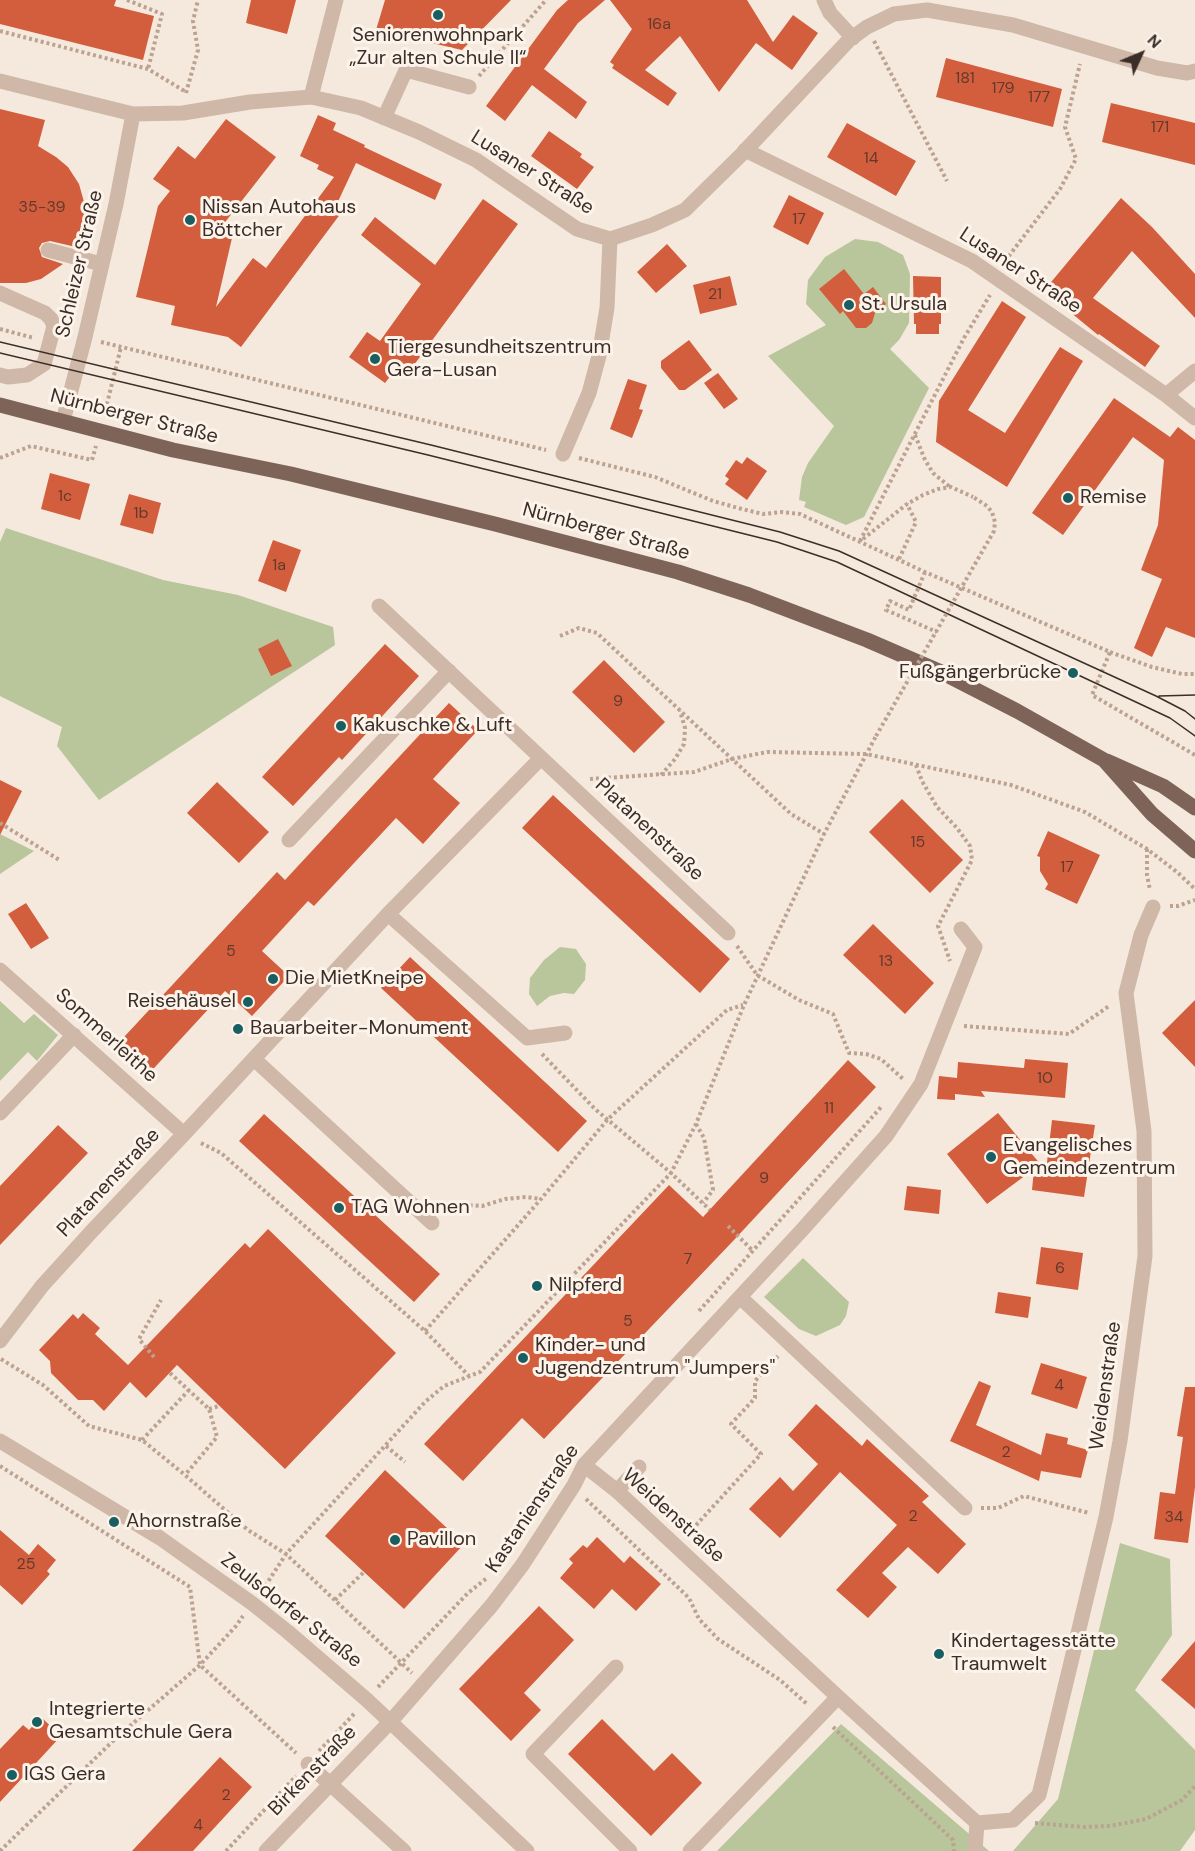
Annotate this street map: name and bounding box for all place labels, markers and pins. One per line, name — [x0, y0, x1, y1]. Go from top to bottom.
marker: Seniorenwohnpark „Zur alten Schule II“ — [431, 8, 445, 22]
place label: Seniorenwohnpark „Zur alten Schule II“ — [350, 24, 526, 71]
place label: Nissan Autohaus Böttcher — [202, 196, 356, 243]
marker: Nissan Autohaus Böttcher — [183, 213, 197, 227]
place label: St. Ursula — [861, 293, 947, 317]
marker: St. Ursula — [842, 298, 856, 312]
place label: Tiergesundheitszentrum Gera-Lusan — [387, 336, 611, 383]
marker: Tiergesundheitszentrum Gera-Lusan — [368, 352, 382, 366]
place label: Remise — [1080, 486, 1147, 510]
marker: Remise — [1061, 491, 1075, 505]
place label: Fußgängerbrücke — [899, 661, 1061, 685]
marker: Fußgängerbrücke — [1066, 666, 1080, 680]
place label: Kakuschke & Luft — [353, 714, 512, 738]
marker: Kakuschke & Luft — [334, 719, 348, 733]
place label: Die MietKneipe — [285, 967, 424, 991]
marker: Die MietKneipe — [266, 972, 280, 986]
place label: Reisehäusel — [127, 990, 236, 1014]
marker: Reisehäusel — [241, 995, 255, 1009]
place label: Bauarbeiter-Monument — [250, 1017, 469, 1041]
marker: Bauarbeiter-Monument — [231, 1022, 245, 1036]
place label: Evangelisches Gemeindezentrum — [1003, 1134, 1175, 1181]
marker: Evangelisches Gemeindezentrum — [984, 1150, 998, 1164]
place label: TAG Wohnen — [351, 1196, 470, 1220]
marker: TAG Wohnen — [332, 1201, 346, 1215]
place label: Nilpferd — [549, 1274, 622, 1298]
marker: Nilpferd — [530, 1279, 544, 1293]
place label: Kinder- und Jugendzentrum "Jumpers" — [535, 1334, 775, 1381]
marker: Kinder- und Jugendzentrum "Jumpers" — [516, 1351, 530, 1365]
place label: Ahornstraße — [126, 1510, 242, 1534]
marker: Ahornstraße — [107, 1515, 121, 1529]
place label: Pavillon — [407, 1528, 476, 1552]
marker: Pavillon — [388, 1533, 402, 1547]
place label: Kindertagesstätte Traumwelt — [951, 1630, 1116, 1677]
marker: Kindertagesstätte Traumwelt — [932, 1647, 946, 1661]
place label: Integrierte Gesamtschule Gera — [49, 1698, 232, 1745]
marker: Integrierte Gesamtschule Gera — [30, 1715, 44, 1729]
place label: IGS Gera — [24, 1763, 106, 1787]
marker: IGS Gera — [5, 1768, 19, 1782]

